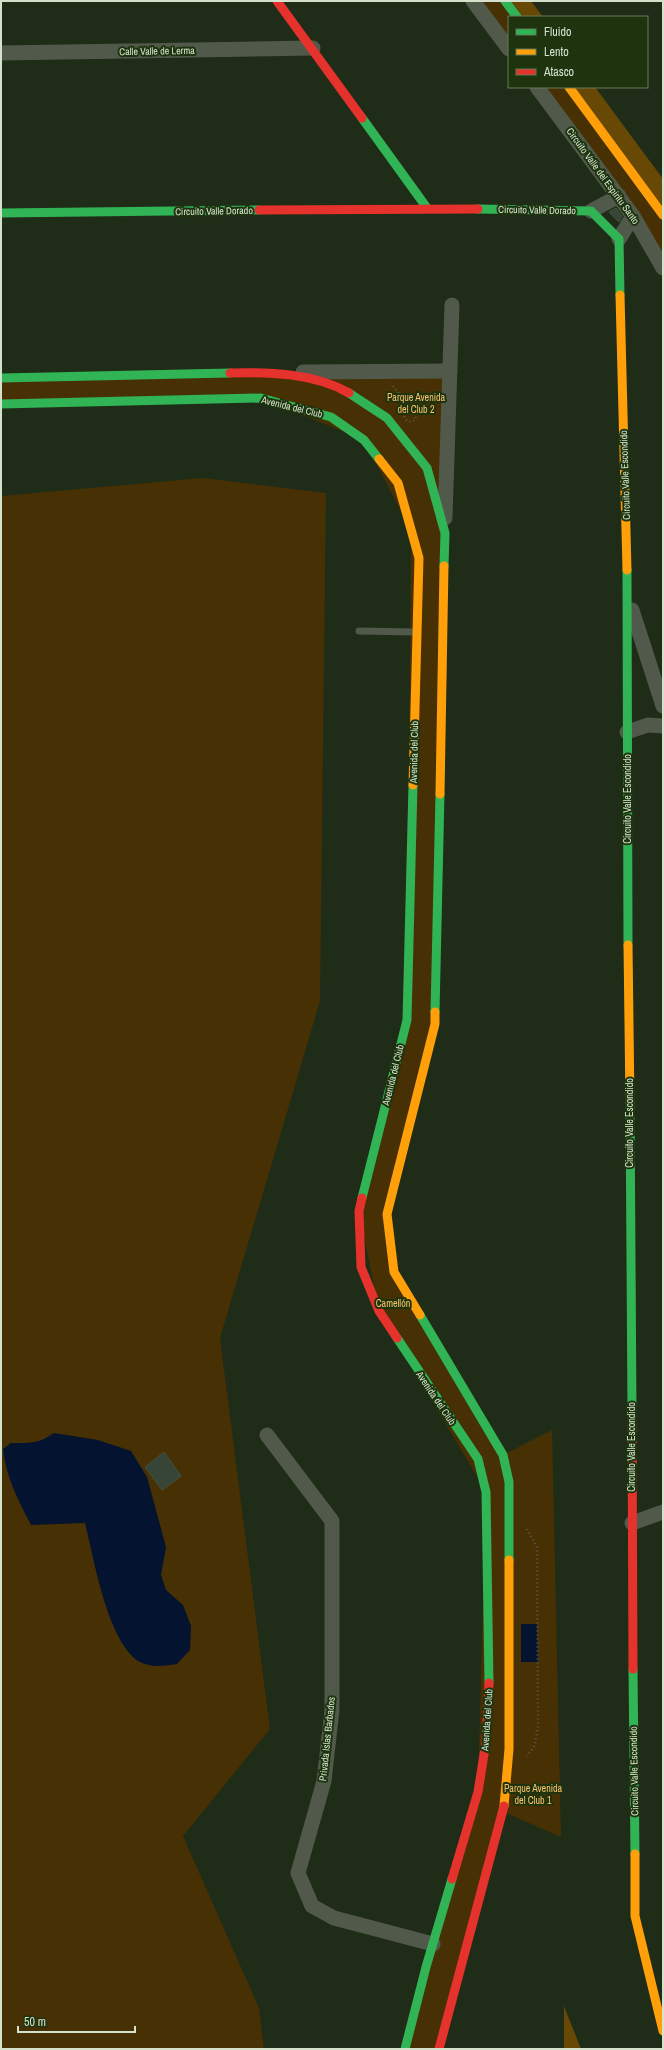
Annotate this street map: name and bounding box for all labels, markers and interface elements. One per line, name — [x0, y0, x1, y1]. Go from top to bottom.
legend — [508, 16, 648, 88]
text: Fluido — [544, 24, 571, 40]
street label: Calle Valle de Lerma — [119, 44, 195, 58]
text: Lento — [544, 44, 569, 60]
text: Atasco — [543, 64, 574, 80]
street label: Circuito Valle del Espíritu Santo — [564, 125, 643, 227]
street label: Circuito Valle Dorado — [498, 203, 576, 217]
street label: Circuito Valle Dorado — [175, 204, 253, 218]
park label: Parque Avenida del Club 2 — [387, 391, 446, 416]
street label: Avenida del Club — [259, 393, 324, 421]
street label: Circuito Valle Escondido — [617, 430, 633, 520]
street label: Avenida del Club — [407, 720, 421, 784]
street label: Circuito Valle Escondido — [621, 754, 634, 844]
street label: Avenida del Club — [379, 1043, 407, 1108]
street label: Circuito Valle Escondido — [623, 1078, 636, 1168]
park label: Camellón — [376, 1297, 410, 1310]
street label: Avenida del Club — [413, 1368, 459, 1428]
street label: Circuito Valle Escondido — [625, 1402, 638, 1492]
street label: Avenida del Club — [478, 1688, 496, 1753]
street label: Privada Islas Barbados — [316, 1696, 338, 1782]
street label: Circuito Valle Escondido — [627, 1726, 641, 1816]
park label: Parque Avenida del Club 1 — [504, 1782, 563, 1807]
scale bar — [18, 2008, 135, 2034]
text: 50 m — [24, 2014, 46, 2030]

